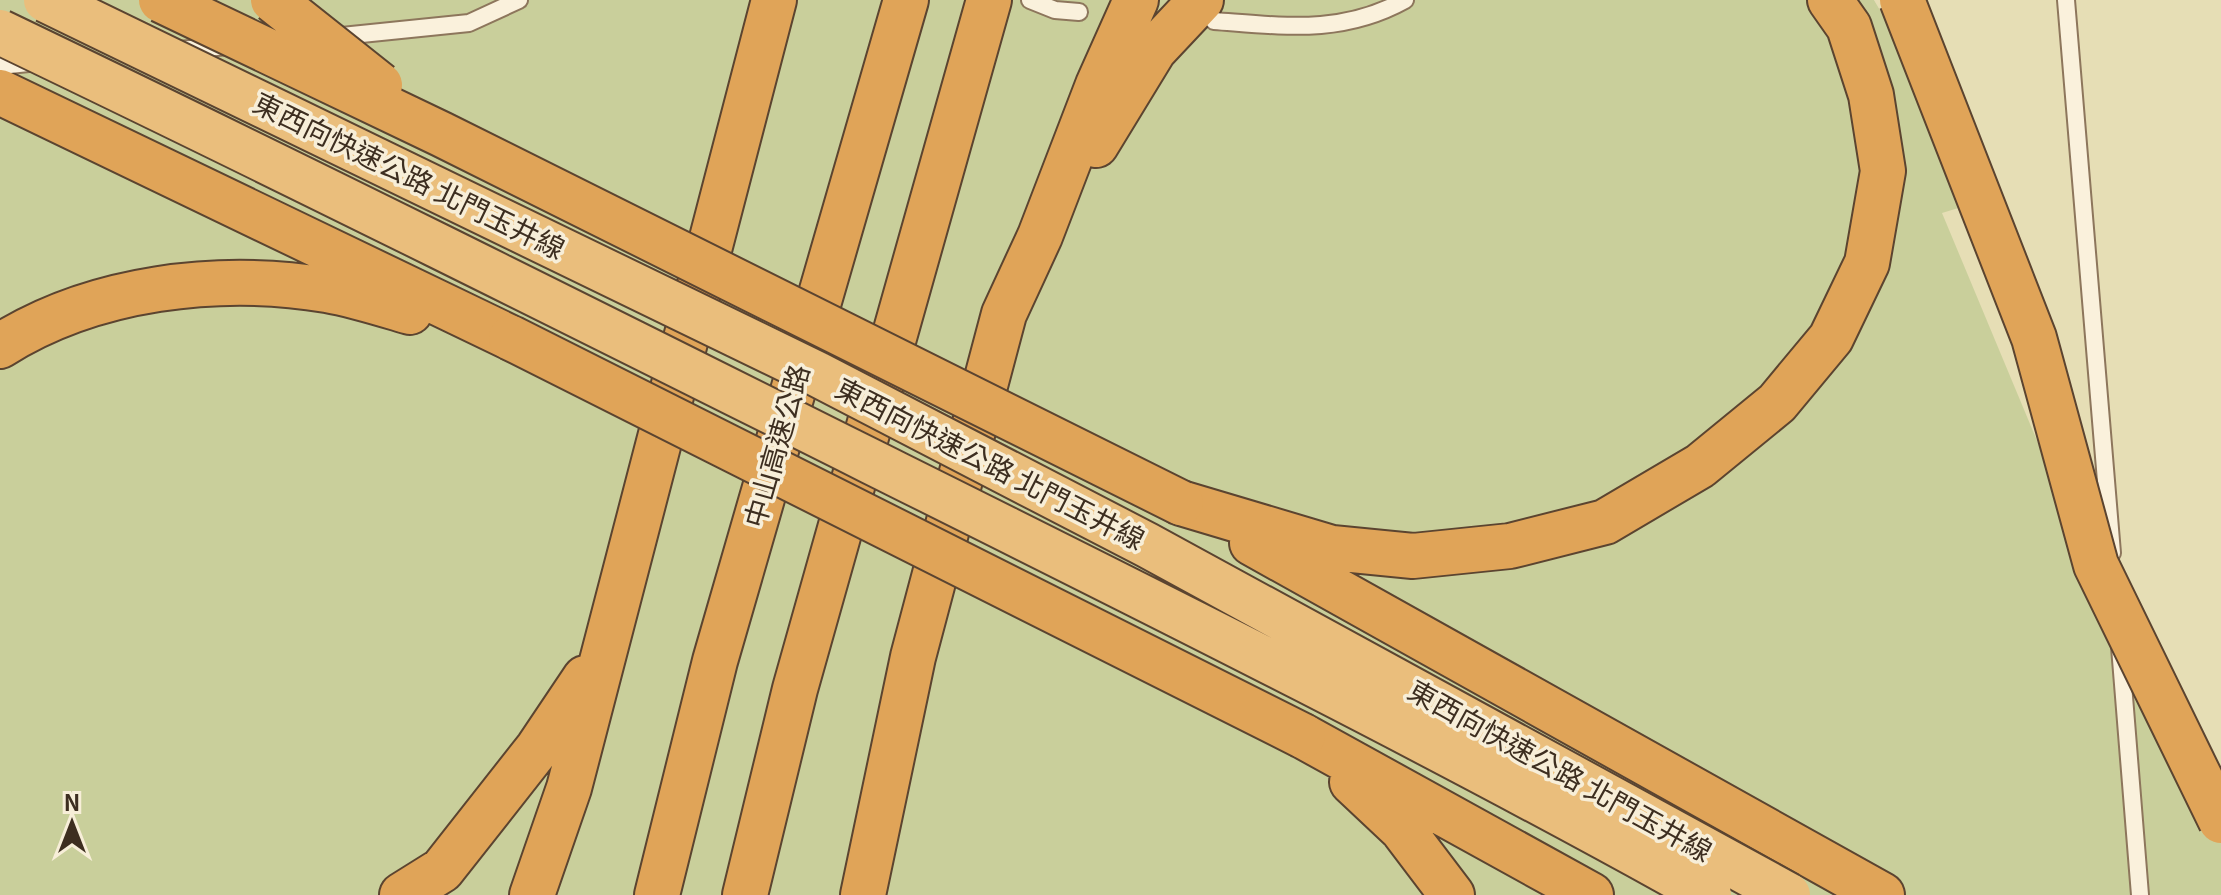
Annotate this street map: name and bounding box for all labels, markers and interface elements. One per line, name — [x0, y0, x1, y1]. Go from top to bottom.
street label: 東西向快速公路 北門玉井線 — [247, 81, 572, 267]
street label: 中山高速公路 — [733, 359, 817, 532]
street label: 東西向快速公路 北門玉井線 — [829, 367, 1152, 558]
street label: 東西向快速公路 北門玉井線 — [1402, 669, 1720, 870]
north arrow — [32, 783, 112, 863]
text: N — [64, 785, 80, 817]

